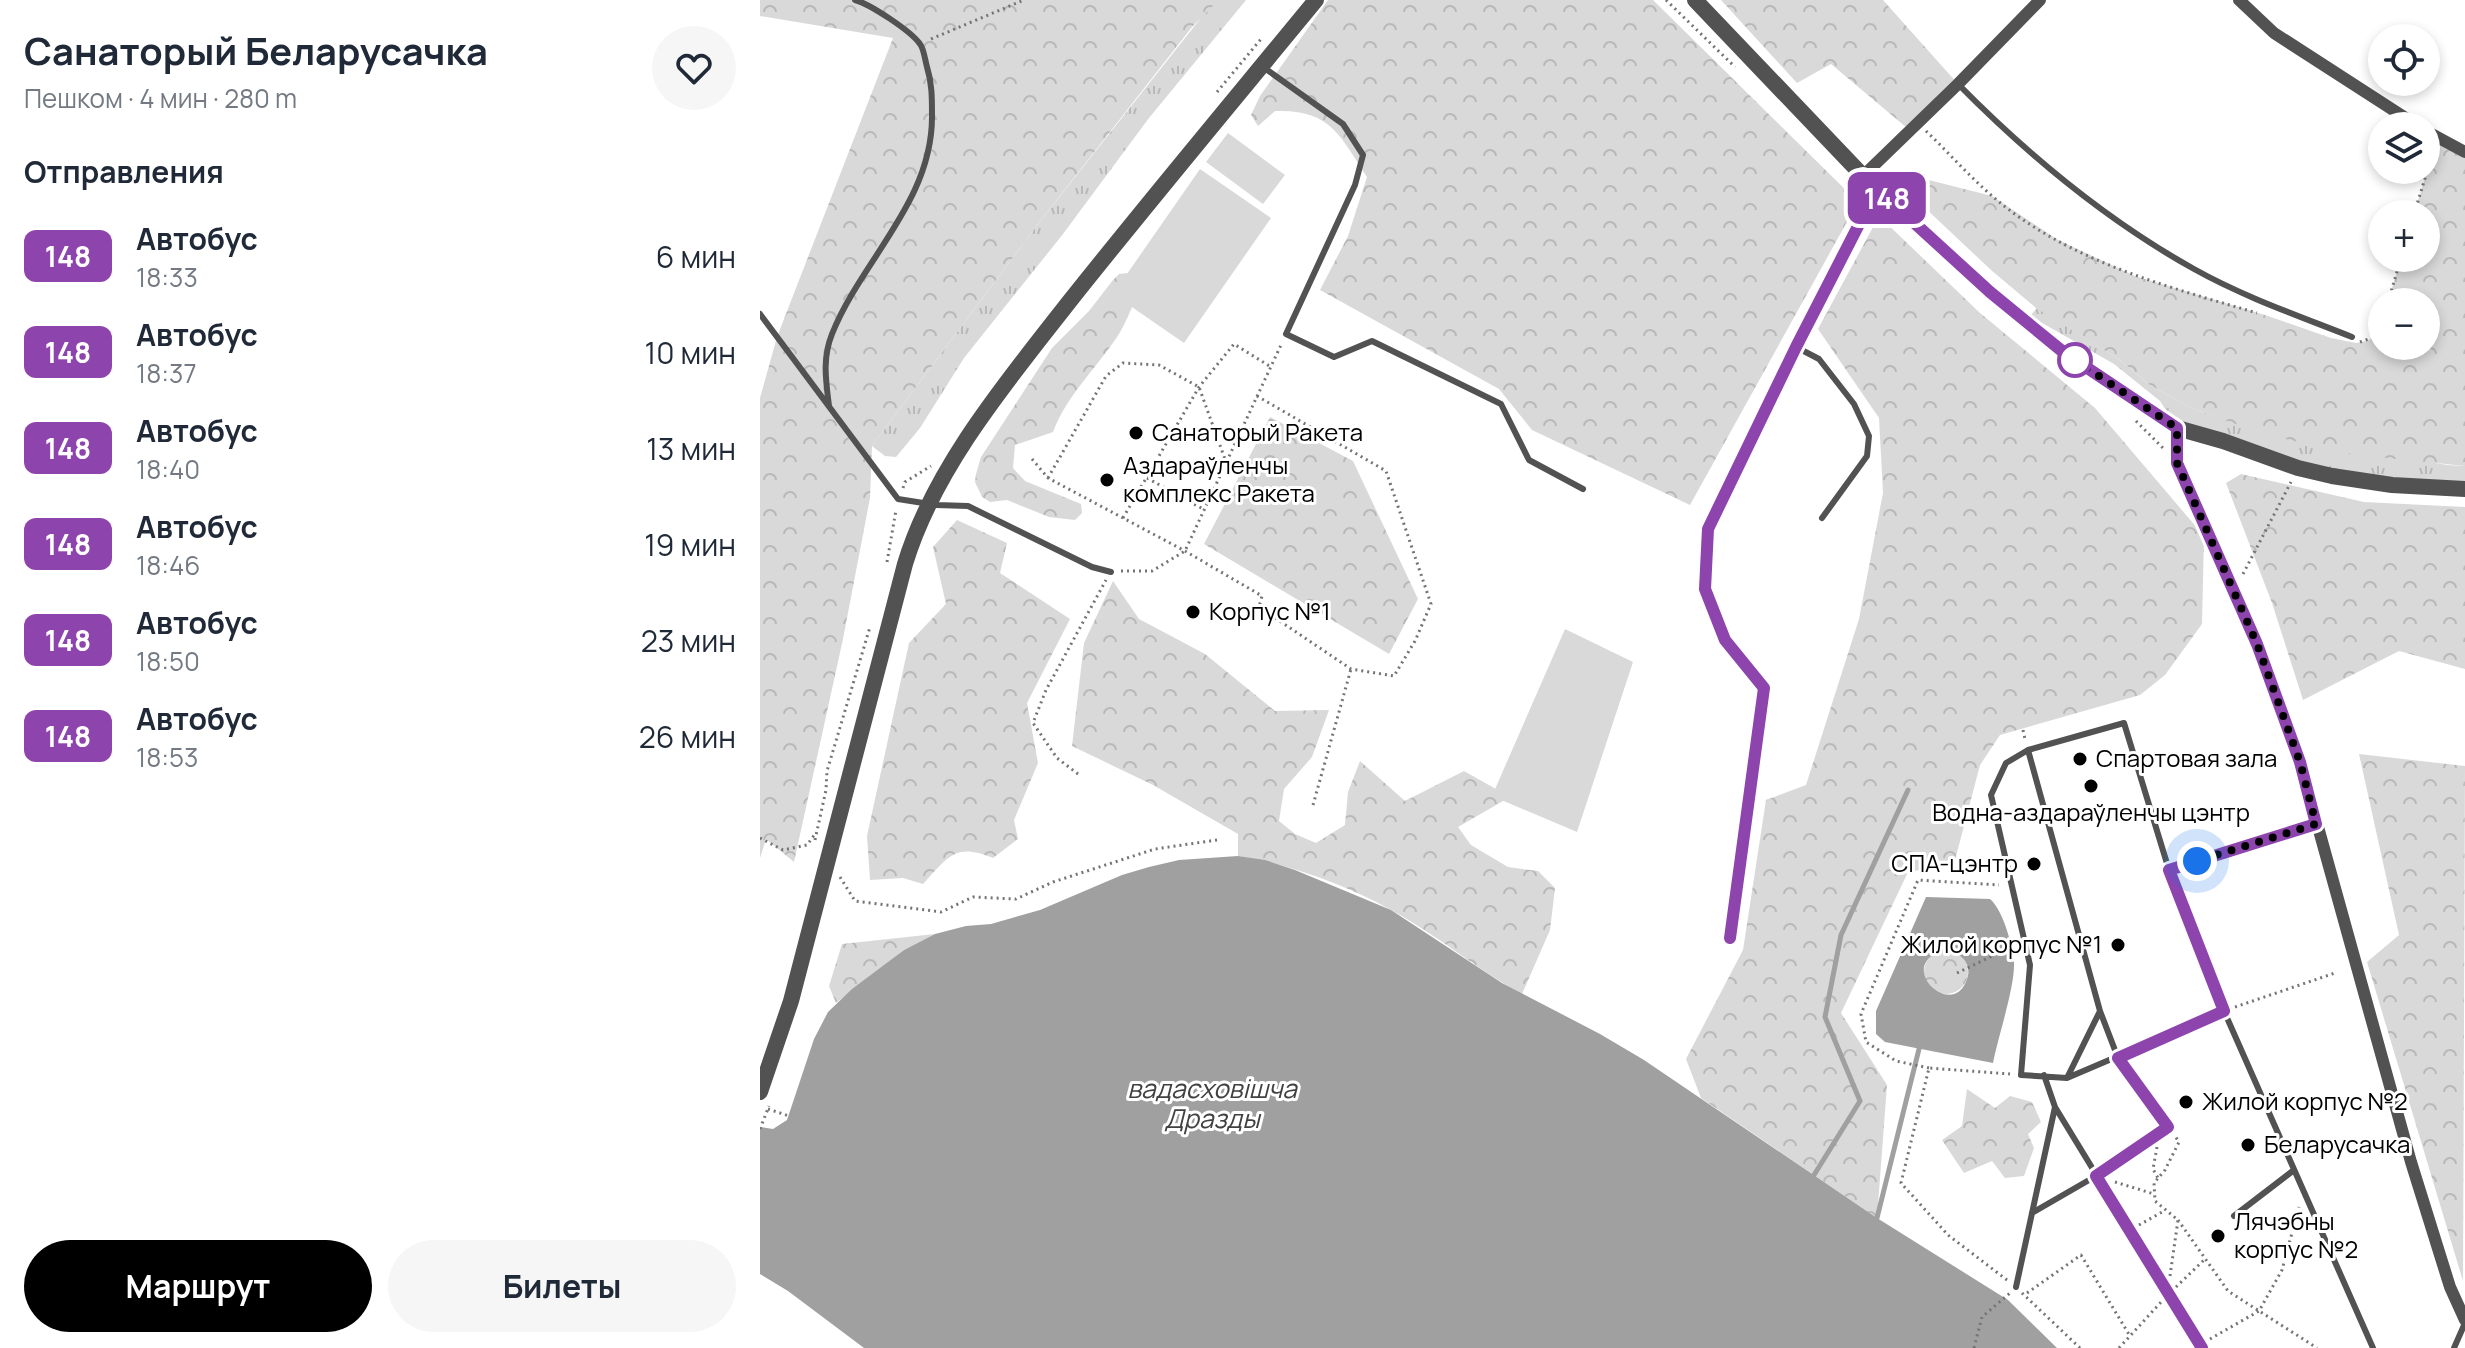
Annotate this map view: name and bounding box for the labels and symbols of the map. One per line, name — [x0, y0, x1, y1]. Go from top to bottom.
line badge: 148 — [1841, 172, 1933, 224]
unlabelled marker — [2058, 343, 2092, 377]
place label: Санаторый Ракета — [1152, 415, 1363, 448]
marker: Санаторый Ракета — [1127, 424, 1145, 442]
place label: Аздараўленчы комплекс Ракета — [1123, 448, 1315, 509]
marker: Аздараўленчы комплекс Ракета — [1098, 471, 1116, 489]
place label: Корпус №1 — [1209, 594, 1331, 627]
marker: Корпус №1 — [1184, 603, 1202, 621]
place label: Спартовая зала — [2096, 741, 2277, 774]
marker: Спартовая зала — [2071, 750, 2089, 768]
marker: Водна-аздараўленчы цэнтр — [2082, 777, 2100, 795]
place label: Водна-аздараўленчы цэнтр — [1932, 795, 2250, 828]
your location — [2177, 841, 2217, 881]
place label: СПА-цэнтр — [1891, 846, 2018, 879]
marker: СПА-цэнтр — [2025, 855, 2043, 873]
place label: Жилой корпус №1 — [1901, 927, 2102, 960]
marker: Жилой корпус №1 — [2109, 936, 2127, 954]
water label: вадасховішча Дразды — [1127, 1070, 1298, 1136]
place label: Жилой корпус №2 — [2202, 1084, 2408, 1117]
marker: Жилой корпус №2 — [2177, 1093, 2195, 1111]
place label: Беларусачка — [2264, 1127, 2410, 1160]
marker: Беларусачка — [2239, 1136, 2257, 1154]
place label: Лячэбны корпус №2 — [2234, 1204, 2358, 1265]
marker: Лячэбны корпус №2 — [2209, 1227, 2227, 1245]

